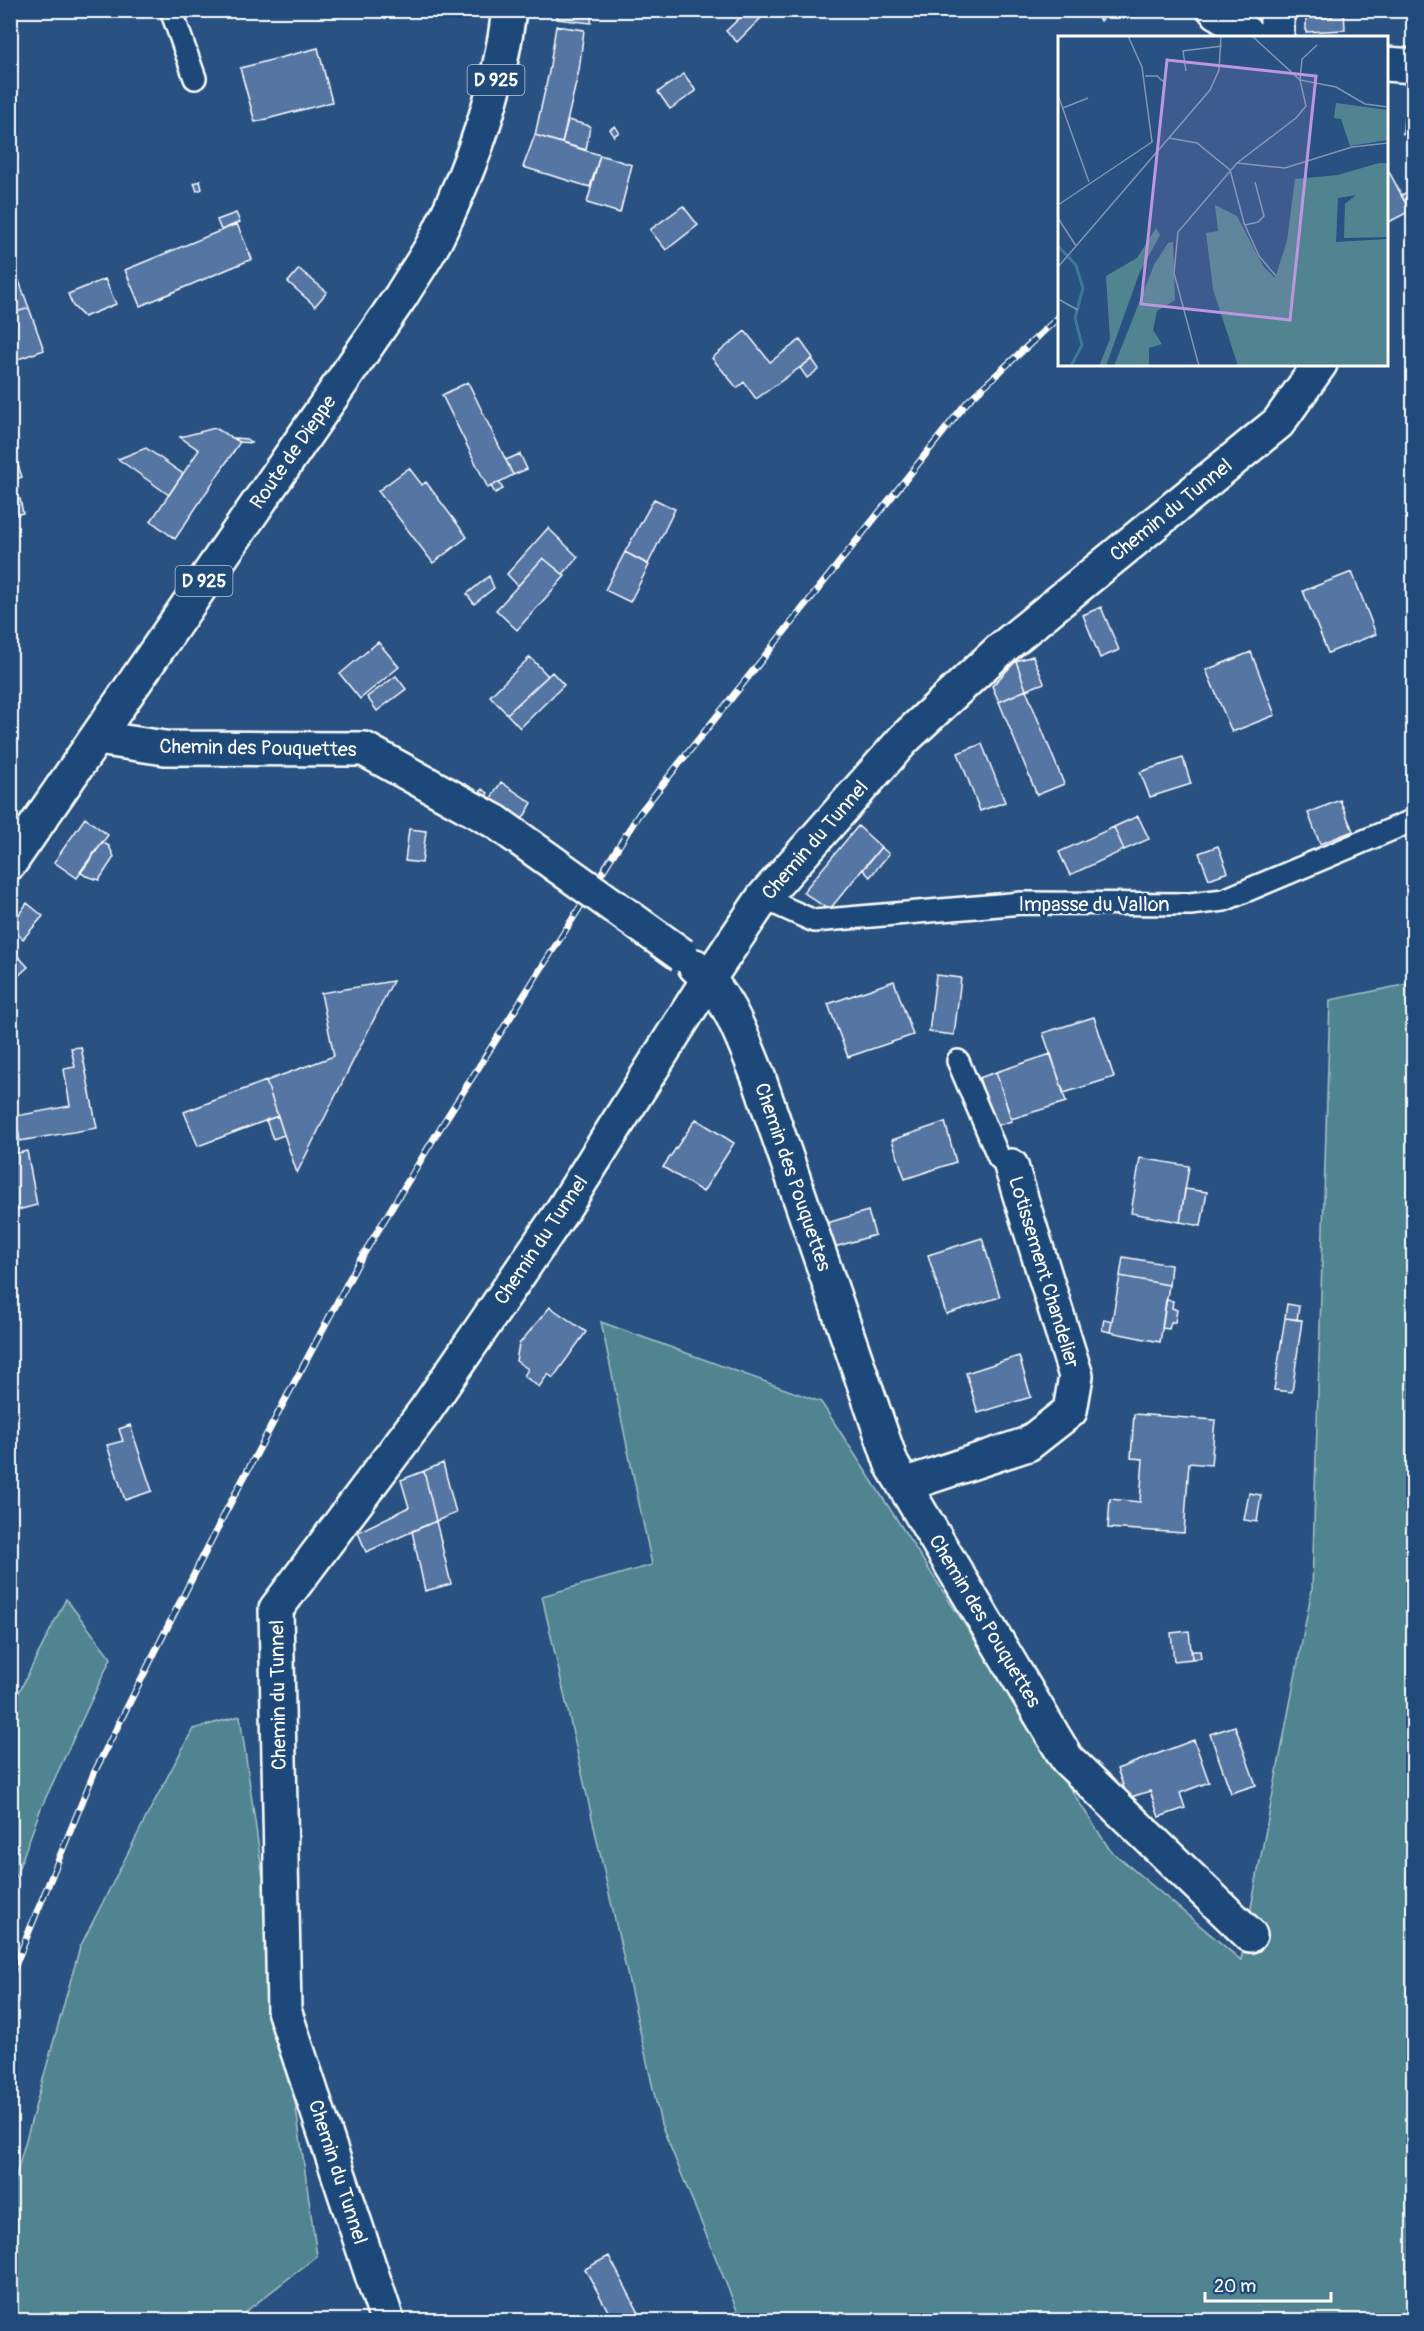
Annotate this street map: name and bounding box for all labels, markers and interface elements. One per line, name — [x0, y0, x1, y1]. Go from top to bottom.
inset map — [1058, 36, 1388, 366]
road number: D 925 — [468, 65, 524, 95]
street label: Route de Dieppe — [244, 390, 342, 514]
street label: Chemin du Tunnel — [1105, 453, 1237, 567]
road number: D 925 — [176, 566, 232, 596]
street label: Chemin des Pouquettes — [159, 734, 357, 762]
street label: Chemin du Tunnel — [756, 775, 874, 905]
street label: Impasse du Vallon — [1018, 892, 1170, 917]
street label: Chemin des Pouquettes — [749, 1080, 837, 1274]
street label: Chemin du Tunnel — [489, 1171, 593, 1309]
street label: Lotissement Chandelier — [1003, 1173, 1085, 1371]
street label: Chemin des Pouquettes — [923, 1530, 1047, 1712]
street label: Chemin du Tunnel — [264, 1620, 292, 1770]
street label: Chemin du Tunnel — [303, 2097, 373, 2247]
scale bar — [1205, 2265, 1331, 2303]
text: 20 m — [1214, 2275, 1256, 2298]

